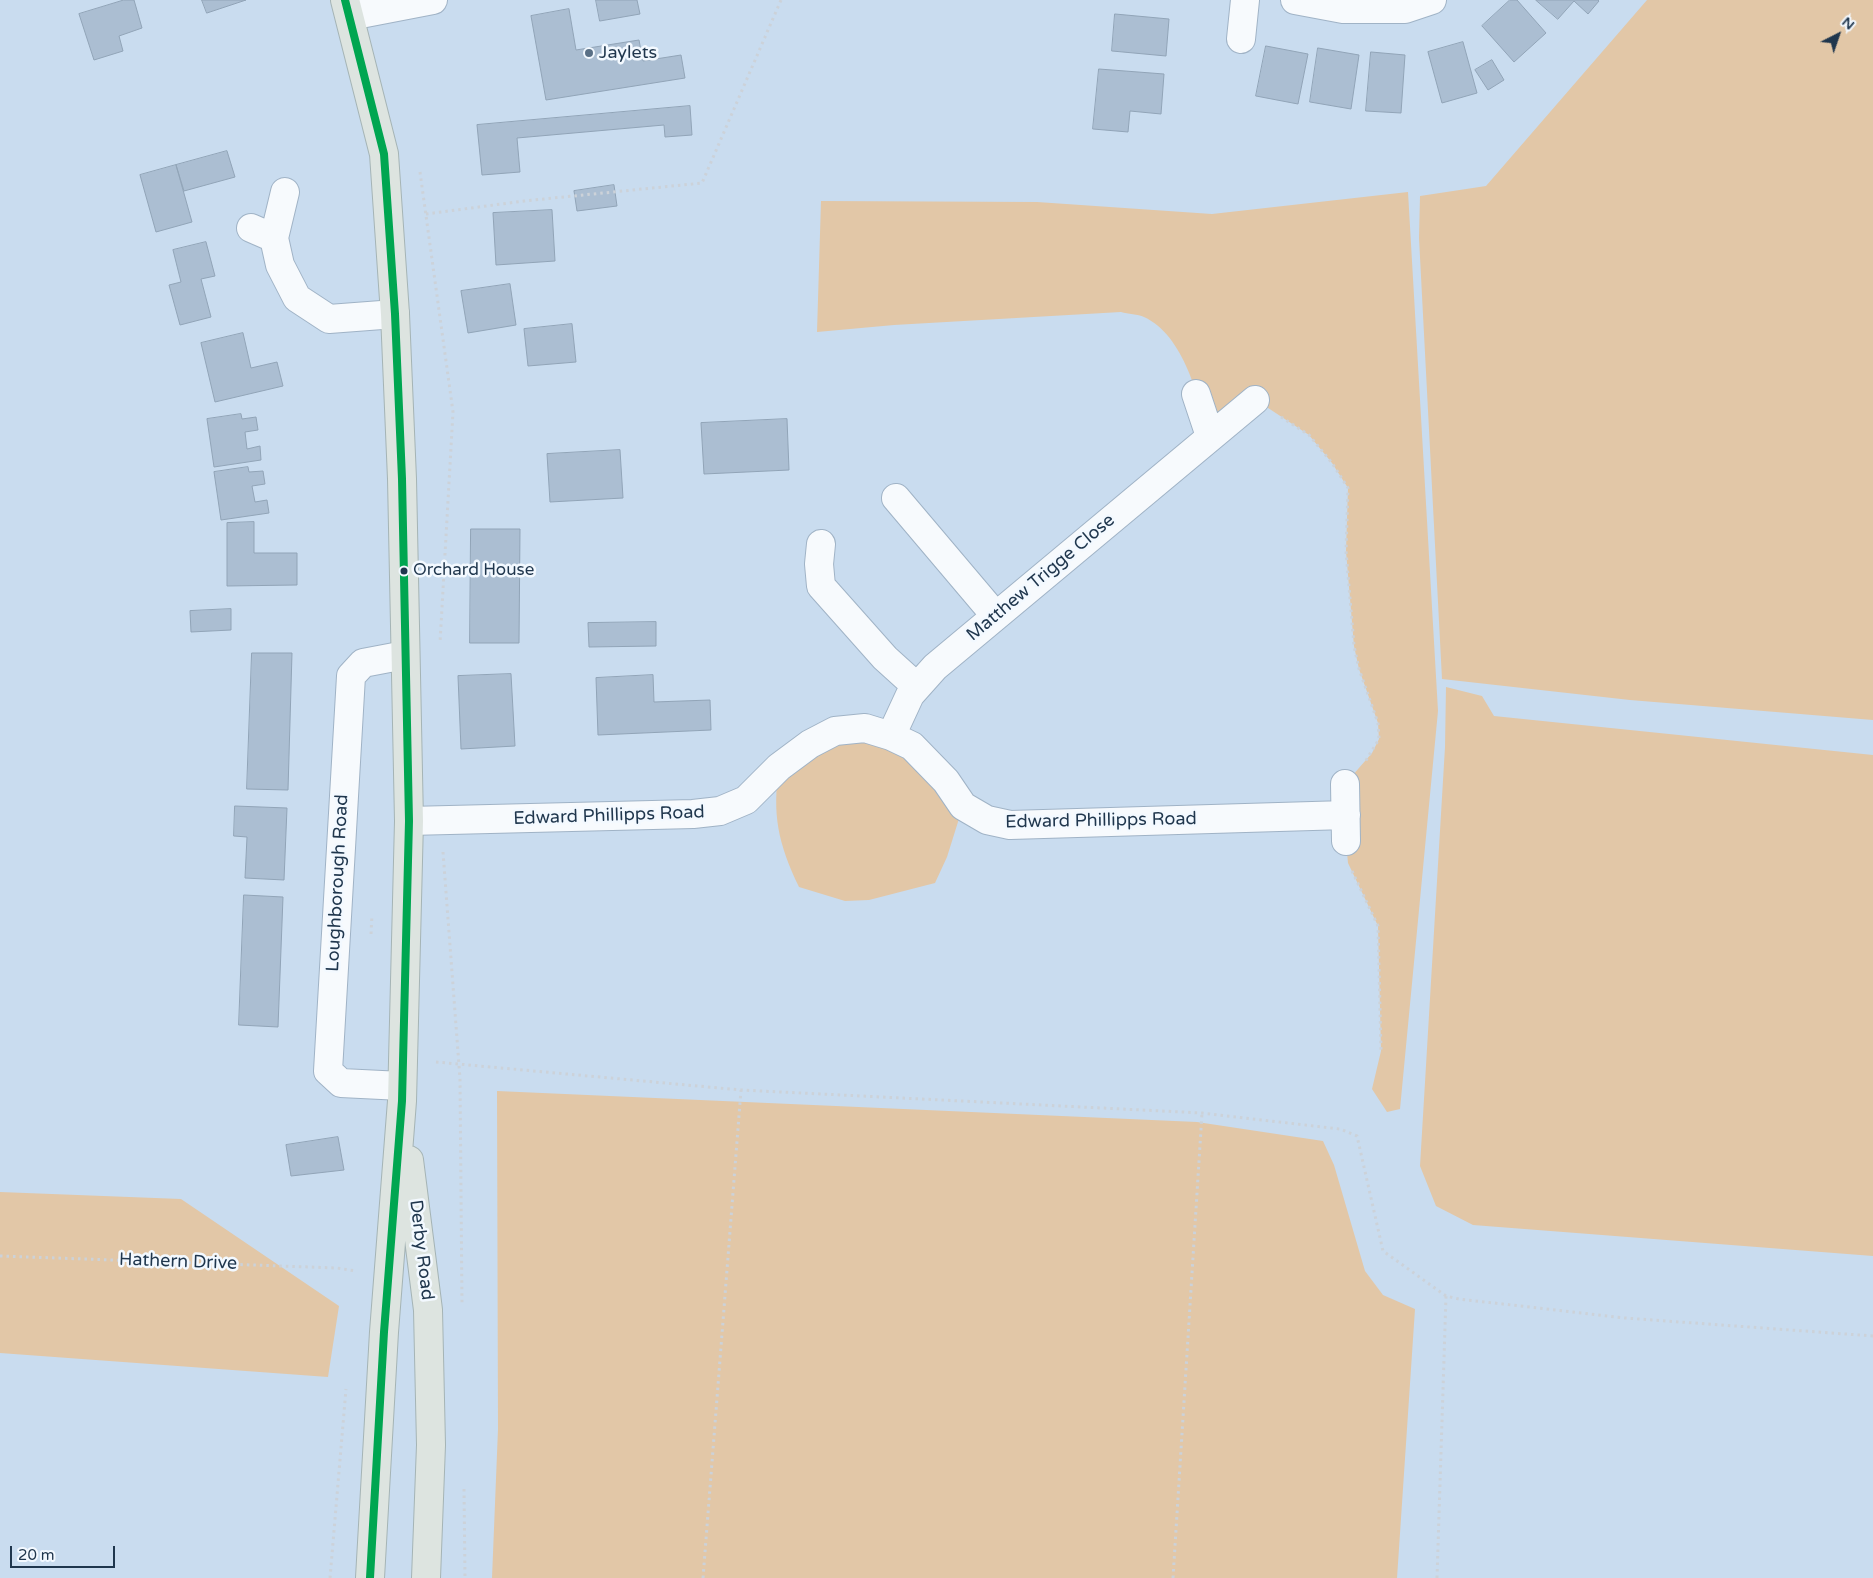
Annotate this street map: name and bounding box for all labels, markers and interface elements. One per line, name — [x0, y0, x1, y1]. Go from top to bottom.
north arrow — [1813, 10, 1863, 60]
text: N — [1838, 13, 1858, 33]
place label: Jaylets — [599, 42, 657, 64]
marker: Jaylets — [583, 47, 595, 59]
street label: Matthew Trigge Close — [963, 510, 1119, 646]
place label: Orchard House — [413, 561, 534, 581]
marker: Orchard House — [399, 566, 409, 576]
street label: Loughborough Road — [323, 794, 353, 972]
street label: Edward Phillipps Road — [513, 802, 705, 830]
street label: Edward Phillipps Road — [1005, 809, 1197, 833]
street label: Derby Road — [404, 1199, 438, 1301]
street label: Hathern Drive — [118, 1249, 238, 1275]
scale bar — [12, 1536, 118, 1568]
text: 20 m — [18, 1546, 55, 1564]

